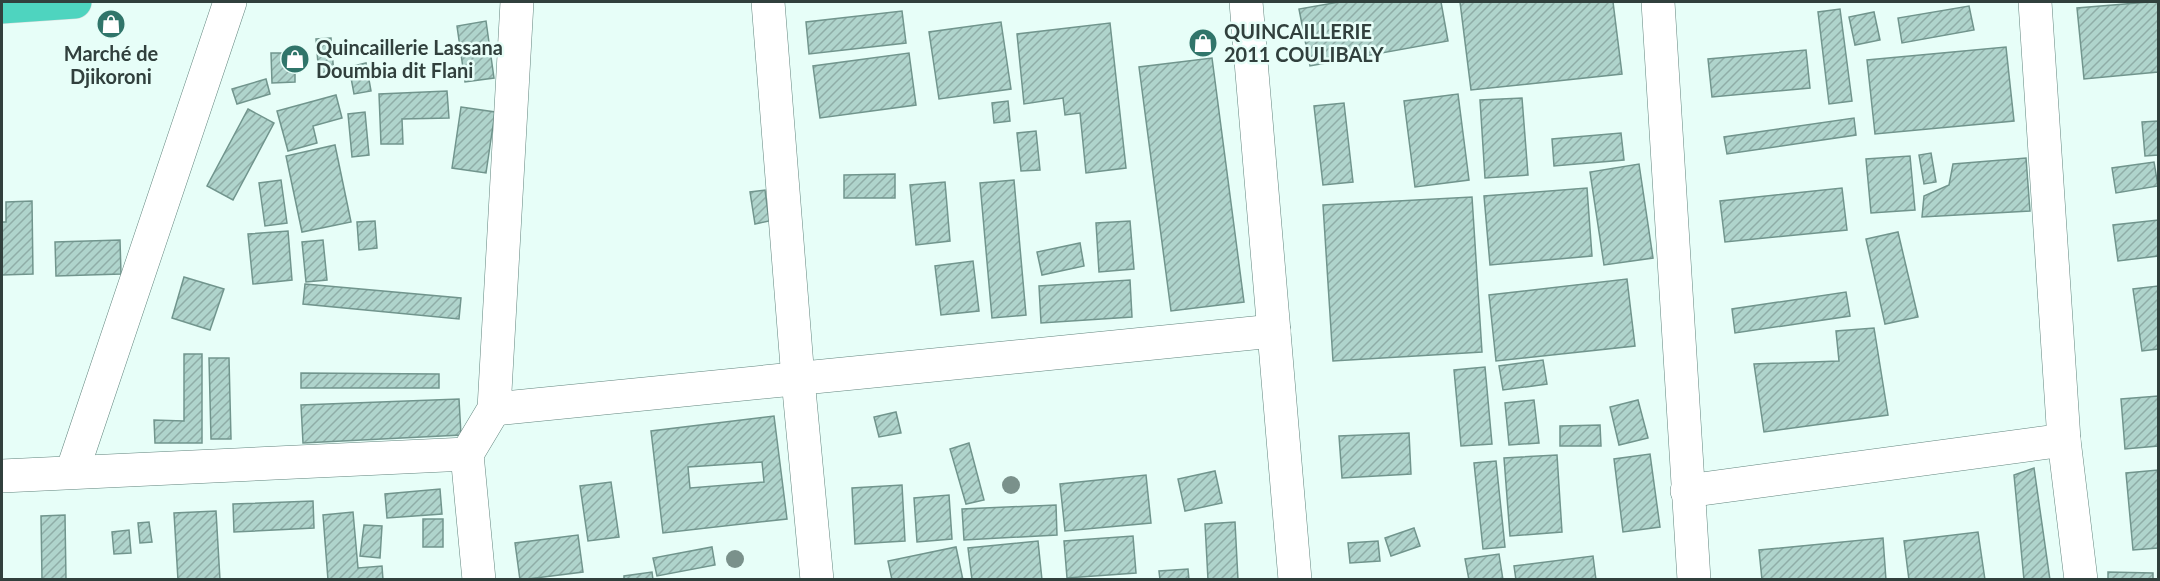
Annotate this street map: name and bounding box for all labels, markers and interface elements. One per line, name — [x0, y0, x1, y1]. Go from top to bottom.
shop icon: Marché de Djikoroni — [95, 8, 127, 40]
place label: QUINCAILLERIE 2011 COULIBALY — [1224, 19, 1385, 66]
shop icon: QUINCAILLERIE 2011 COULIBALY — [1187, 27, 1219, 59]
place label: Quincaillerie Lassana Doumbia dit Flani — [316, 35, 503, 82]
place label: Marché de Djikoroni — [64, 41, 159, 88]
shop icon: Quincaillerie Lassana Doumbia dit Flani — [279, 43, 311, 75]

